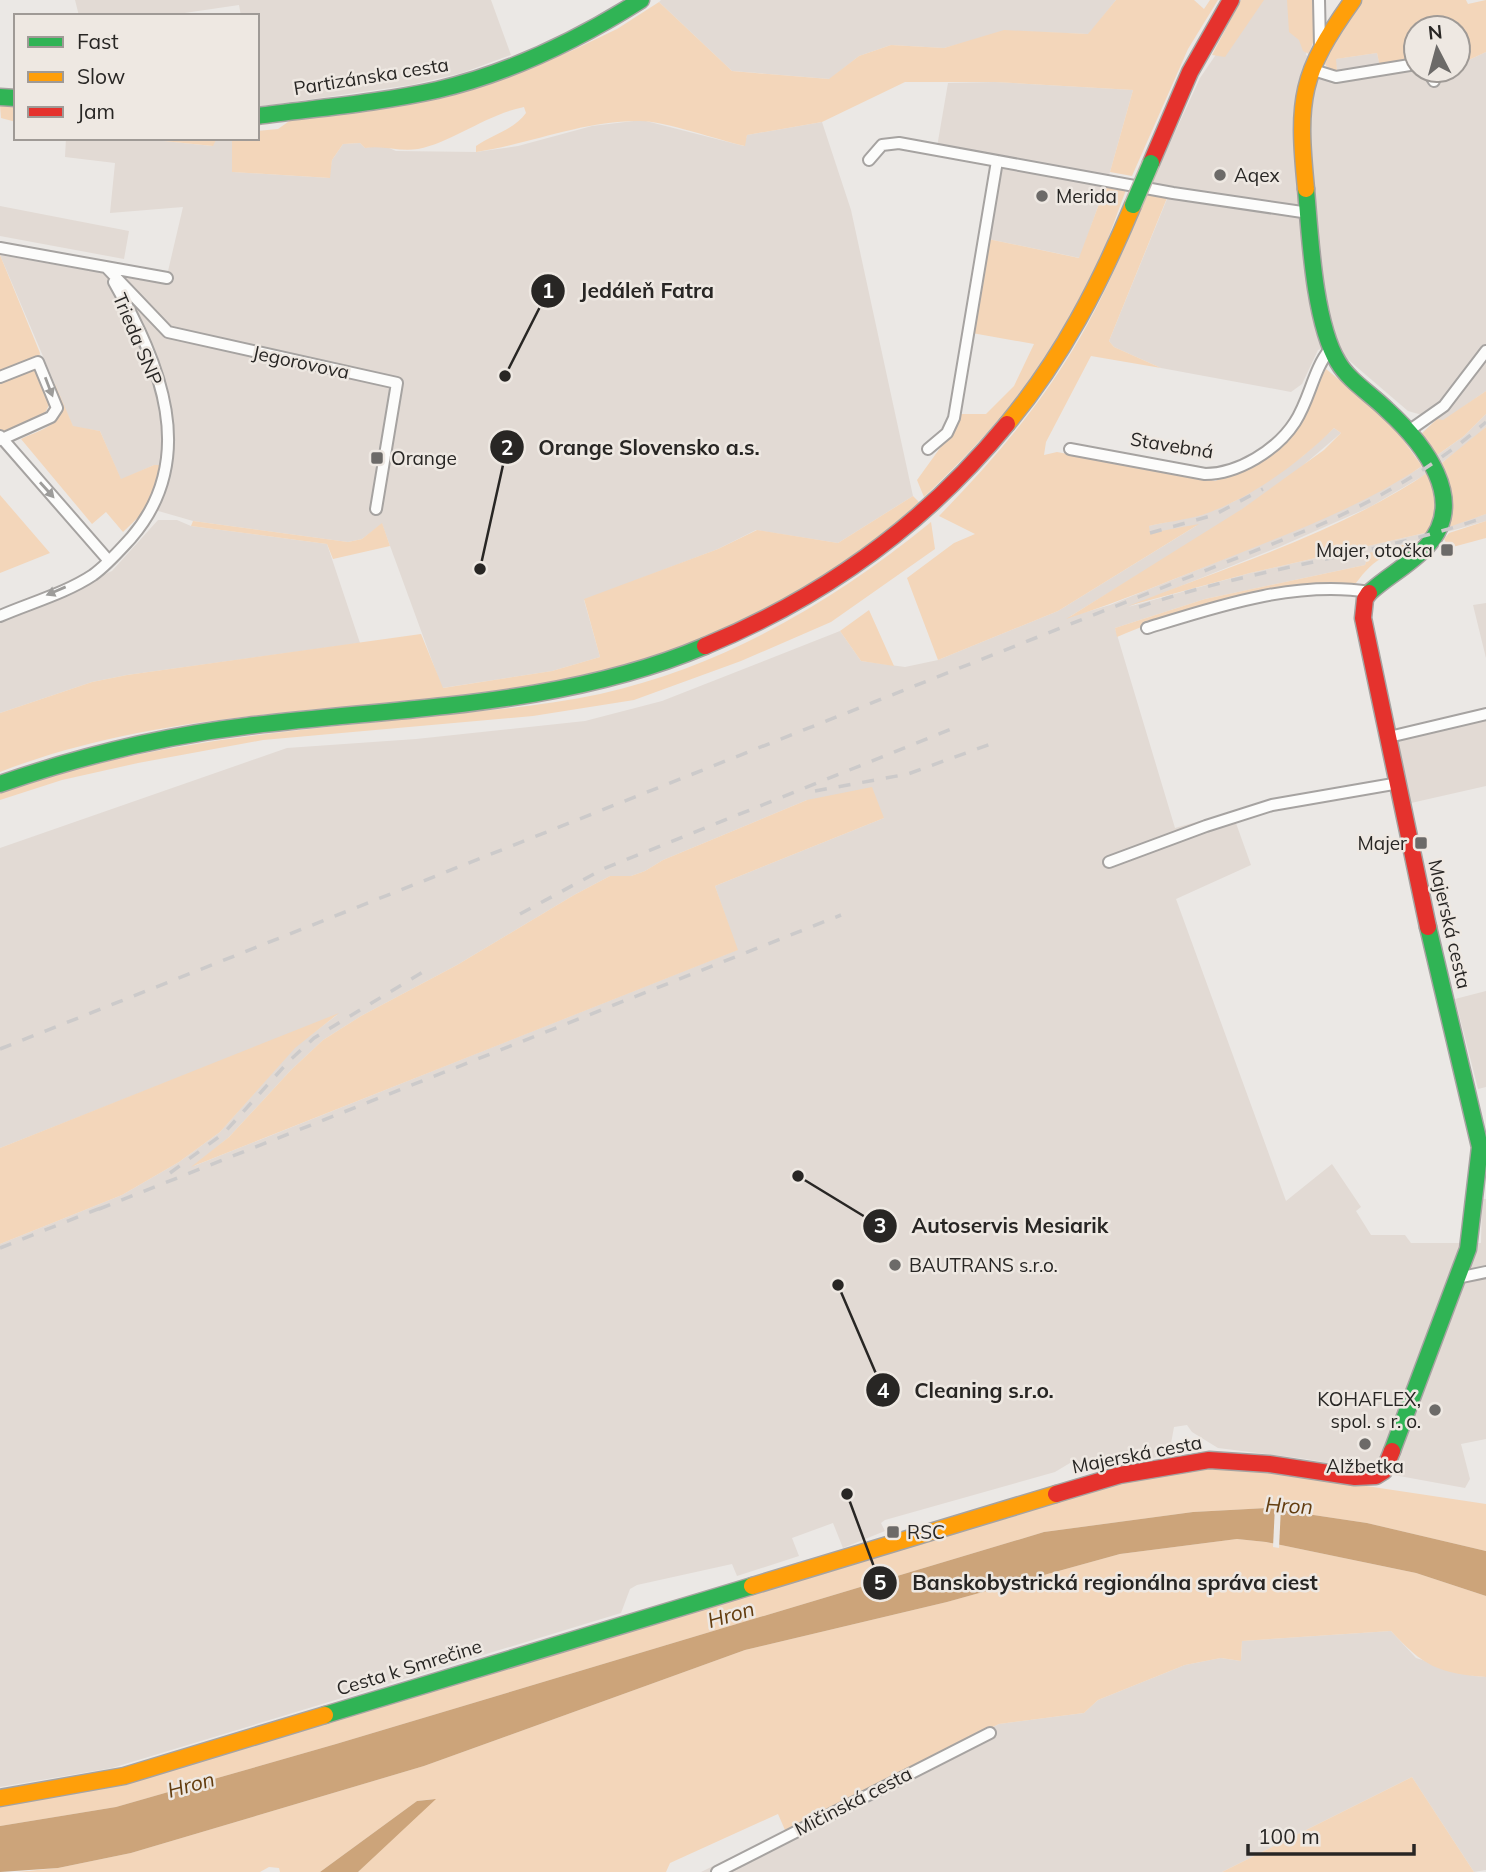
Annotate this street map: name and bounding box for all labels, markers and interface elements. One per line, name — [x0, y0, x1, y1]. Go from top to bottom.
legend — [14, 14, 259, 140]
north arrow — [1402, 14, 1472, 84]
text: N — [1427, 19, 1444, 45]
text: Fast — [77, 28, 119, 54]
street label: Partizánska cesta — [292, 52, 450, 100]
text: Slow — [77, 63, 125, 89]
text: Jam — [77, 98, 115, 124]
place label: Aqex — [1234, 163, 1280, 187]
marker: Aqex — [1212, 167, 1228, 183]
place label: Merida — [1056, 184, 1117, 208]
marker: Merida — [1034, 188, 1050, 204]
callout: Jedáleň Fatra — [531, 270, 728, 312]
text: 1 — [542, 277, 554, 303]
text: Jedáleň Fatra — [580, 277, 714, 303]
street label: Trieda SNP — [108, 289, 168, 389]
street label: Jegorovova — [250, 340, 352, 384]
one-way arrow — [43, 376, 54, 397]
callout: Orange Slovensko a.s. — [490, 426, 774, 468]
street label: Stavebná — [1129, 427, 1215, 463]
text: 2 — [501, 434, 513, 460]
text: Orange Slovensko a.s. — [538, 434, 760, 460]
place label: Orange — [391, 446, 457, 470]
marker: Orange — [369, 450, 385, 466]
one-way arrow — [39, 482, 54, 499]
place label: Majer, otočka — [1316, 538, 1433, 562]
marker: Majer, otočka — [1439, 542, 1455, 558]
one-way arrow — [46, 586, 67, 597]
place label: Majer — [1358, 831, 1407, 855]
marker: Majer — [1413, 835, 1429, 851]
street label: Majerská cesta — [1423, 857, 1477, 991]
callout: Autoservis Mesiarik — [862, 1205, 1122, 1247]
text: 3 — [874, 1212, 886, 1238]
text: Autoservis Mesiarik — [912, 1212, 1109, 1238]
place label: BAUTRANS s.r.o. — [909, 1253, 1058, 1277]
marker: BAUTRANS s.r.o. — [887, 1257, 903, 1273]
callout: Cleaning s.r.o. — [866, 1369, 1068, 1411]
text: 4 — [877, 1377, 890, 1403]
text: Cleaning s.r.o. — [914, 1377, 1054, 1403]
place label: KOHAFLEX, spol. s r. o. — [1317, 1387, 1421, 1433]
marker: KOHAFLEX, spol. s r. o. — [1427, 1402, 1443, 1418]
street label: Majerská cesta — [1070, 1430, 1204, 1478]
marker: Alžbetka — [1357, 1436, 1373, 1452]
place label: Alžbetka — [1326, 1454, 1404, 1478]
water label: Hron — [1264, 1491, 1314, 1519]
place label: RSC — [907, 1520, 945, 1544]
marker: RSC — [885, 1524, 901, 1540]
callout: Banskobystrická regionálna správa ciest — [863, 1562, 1331, 1604]
text: 5 — [874, 1569, 886, 1595]
text: Banskobystrická regionálna správa ciest — [912, 1569, 1318, 1595]
water label: Hron — [704, 1595, 757, 1633]
street label: Cesta k Smrečine — [333, 1633, 485, 1701]
street label: Mičinská cesta — [790, 1761, 916, 1841]
water label: Hron — [164, 1765, 217, 1803]
scale bar — [1248, 1812, 1414, 1856]
text: 100 m — [1258, 1823, 1320, 1849]

